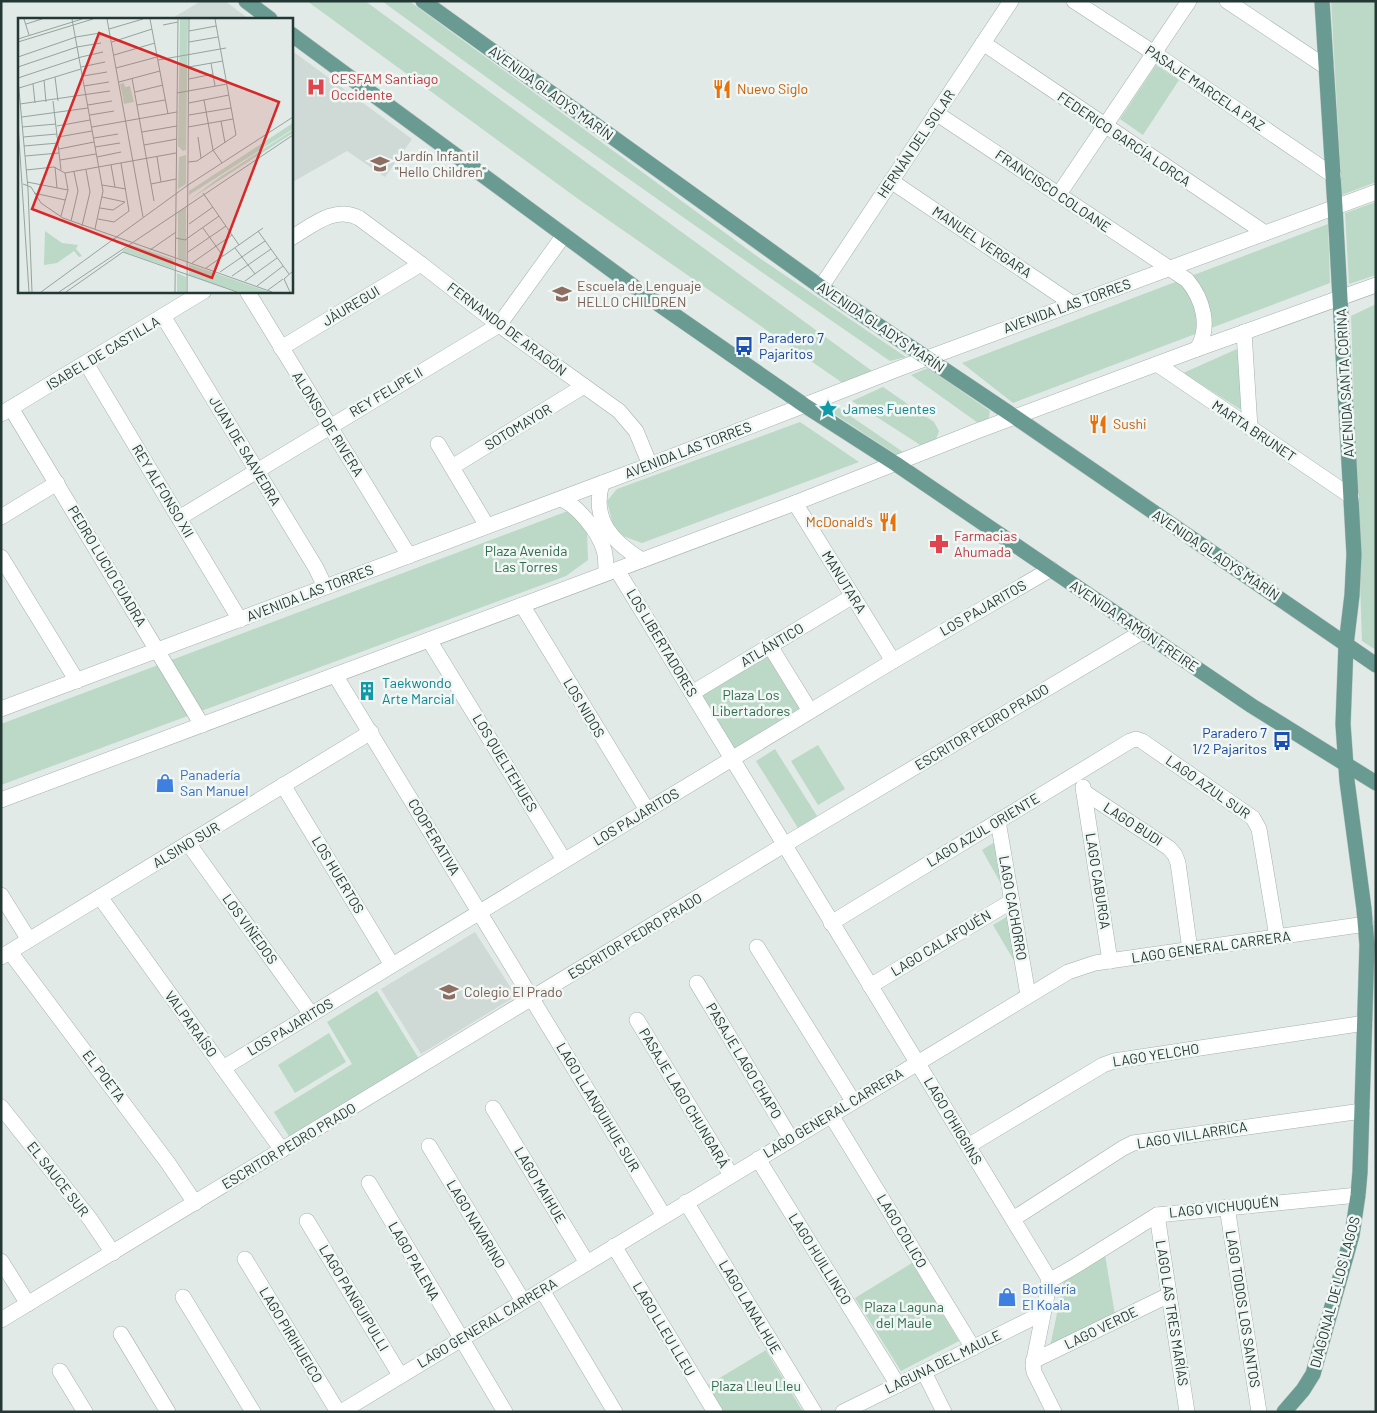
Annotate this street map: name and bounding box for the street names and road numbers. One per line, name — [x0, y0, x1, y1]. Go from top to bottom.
street label: PASAJE MARCELA PAZ — [1142, 41, 1268, 134]
street label: AVENIDA GLADYS MARÍN — [486, 42, 617, 144]
street label: HERNÁN DEL SOLAR — [873, 86, 958, 201]
street label: FEDERICO GARCÍA LORCA — [1054, 88, 1195, 190]
street label: FRANCISCO COLOANE — [992, 146, 1114, 235]
street label: MANUEL VERGARA — [929, 202, 1036, 281]
street label: AVENIDA LAS TORRES — [1001, 275, 1133, 336]
street label: FERNANDO DE ARAGÓN — [444, 278, 570, 379]
street label: AVENIDA GLADYS MARÍN — [814, 278, 948, 376]
street label: JÁUREGUI — [319, 282, 382, 329]
street label: AVENIDA SANTA CORINA — [1332, 308, 1357, 458]
street label: ISABEL DE CASTILLA — [43, 312, 163, 393]
street label: REY FELIPE II — [346, 363, 426, 420]
street label: ALONSO DE RIVERA — [289, 368, 368, 480]
street label: JUAN DE SAAVEDRA — [206, 393, 285, 509]
street label: MARTA BRUNET — [1209, 396, 1300, 465]
street label: SOTOMAYOR — [481, 400, 554, 453]
street label: AVENIDA LAS TORRES — [622, 418, 754, 482]
street label: REY ALFONSO XII — [129, 441, 198, 540]
street label: PEDRO LUCIO CUADRA — [65, 502, 151, 630]
street label: AVENIDA GLADYS MARÍN — [1149, 506, 1283, 604]
street label: MANUTARA — [819, 547, 871, 616]
street label: AVENIDA LAS TORRES — [244, 561, 376, 625]
street label: LOS PAJARITOS — [936, 576, 1029, 639]
street label: AVENIDA RAMÓN FREIRE — [1067, 576, 1202, 675]
street label: LOS LIBERTADORES — [623, 586, 701, 700]
street label: ATLÁNTICO — [737, 619, 806, 670]
street label: LOS NIDOS — [560, 675, 609, 740]
street label: ESCRITOR PEDRO PRADO — [912, 680, 1052, 773]
street label: LOS QUELTEHUES — [470, 711, 541, 815]
street label: LAGO AZUL SUR — [1163, 751, 1254, 822]
street label: LOS PAJARITOS — [590, 784, 682, 849]
street label: LAGO AZUL ORIENTE — [923, 789, 1042, 870]
street label: COOPERATIVA — [405, 795, 464, 879]
street label: LAGO BUDI — [1101, 798, 1166, 849]
street label: ALSINO SUR — [149, 818, 222, 871]
street label: LAGO CABURGA — [1082, 831, 1115, 931]
street label: LOS HUERTOS — [309, 833, 368, 916]
street label: LAGO CACHORRO — [996, 854, 1031, 962]
street label: ESCRITOR PEDRO PRADO — [565, 889, 705, 982]
street label: LOS VIÑEDOS — [219, 890, 282, 967]
street label: LAGO CALAFQUÉN — [888, 906, 994, 979]
street label: LAGO GENERAL CARRERA — [1130, 927, 1292, 966]
street label: VALPARAÍSO — [162, 987, 221, 1060]
street label: LOS PAJARITOS — [244, 994, 336, 1059]
street label: PASAJE LAGO CHAPO — [703, 1000, 786, 1122]
street label: PASAJE LAGO CHUNGARÁ — [636, 1025, 733, 1171]
street label: LAGO LLANQUIHUE SUR — [553, 1039, 644, 1174]
street label: LAGO YELCHO — [1111, 1039, 1200, 1070]
street label: EL POETA — [79, 1046, 130, 1105]
street label: LAGO GENERAL CARRERA — [760, 1064, 906, 1161]
street label: LAGO O'HIGGINS — [921, 1074, 986, 1167]
street label: ESCRITOR PEDRO PRADO — [219, 1099, 359, 1192]
street label: LAGO VILLARRICA — [1135, 1117, 1249, 1152]
street label: EL SAUCE SUR — [24, 1138, 93, 1219]
street label: LAGO MAIHUE — [511, 1144, 570, 1226]
street label: LAGO NAVARINO — [443, 1176, 509, 1271]
street label: LAGO COLICO — [874, 1191, 931, 1271]
street label: LAGO VICHUQUÉN — [1168, 1192, 1280, 1221]
street label: LAGO HUILLINCO — [785, 1210, 855, 1308]
street label: DIAGONAL DE LOS LAGOS — [1306, 1214, 1363, 1370]
street label: LAGO PALENA — [385, 1218, 444, 1303]
street label: LAGO TODOS LOS SANTOS — [1223, 1229, 1264, 1389]
street label: LAGO LAS TRES MARÍAS — [1153, 1239, 1192, 1387]
street label: LAGO PANGUIPULLI — [316, 1241, 393, 1354]
street label: LAGO LANALHUE — [716, 1257, 785, 1357]
street label: LAGO GENERAL CARRERA — [414, 1274, 560, 1371]
street label: LAGO LLEU LLEU — [630, 1279, 699, 1379]
street label: LAGO PIRIHUEICO — [256, 1284, 327, 1386]
street label: LAGO VERDE — [1061, 1303, 1140, 1353]
street label: LAGUNA DEL MAULE — [882, 1326, 1004, 1397]

